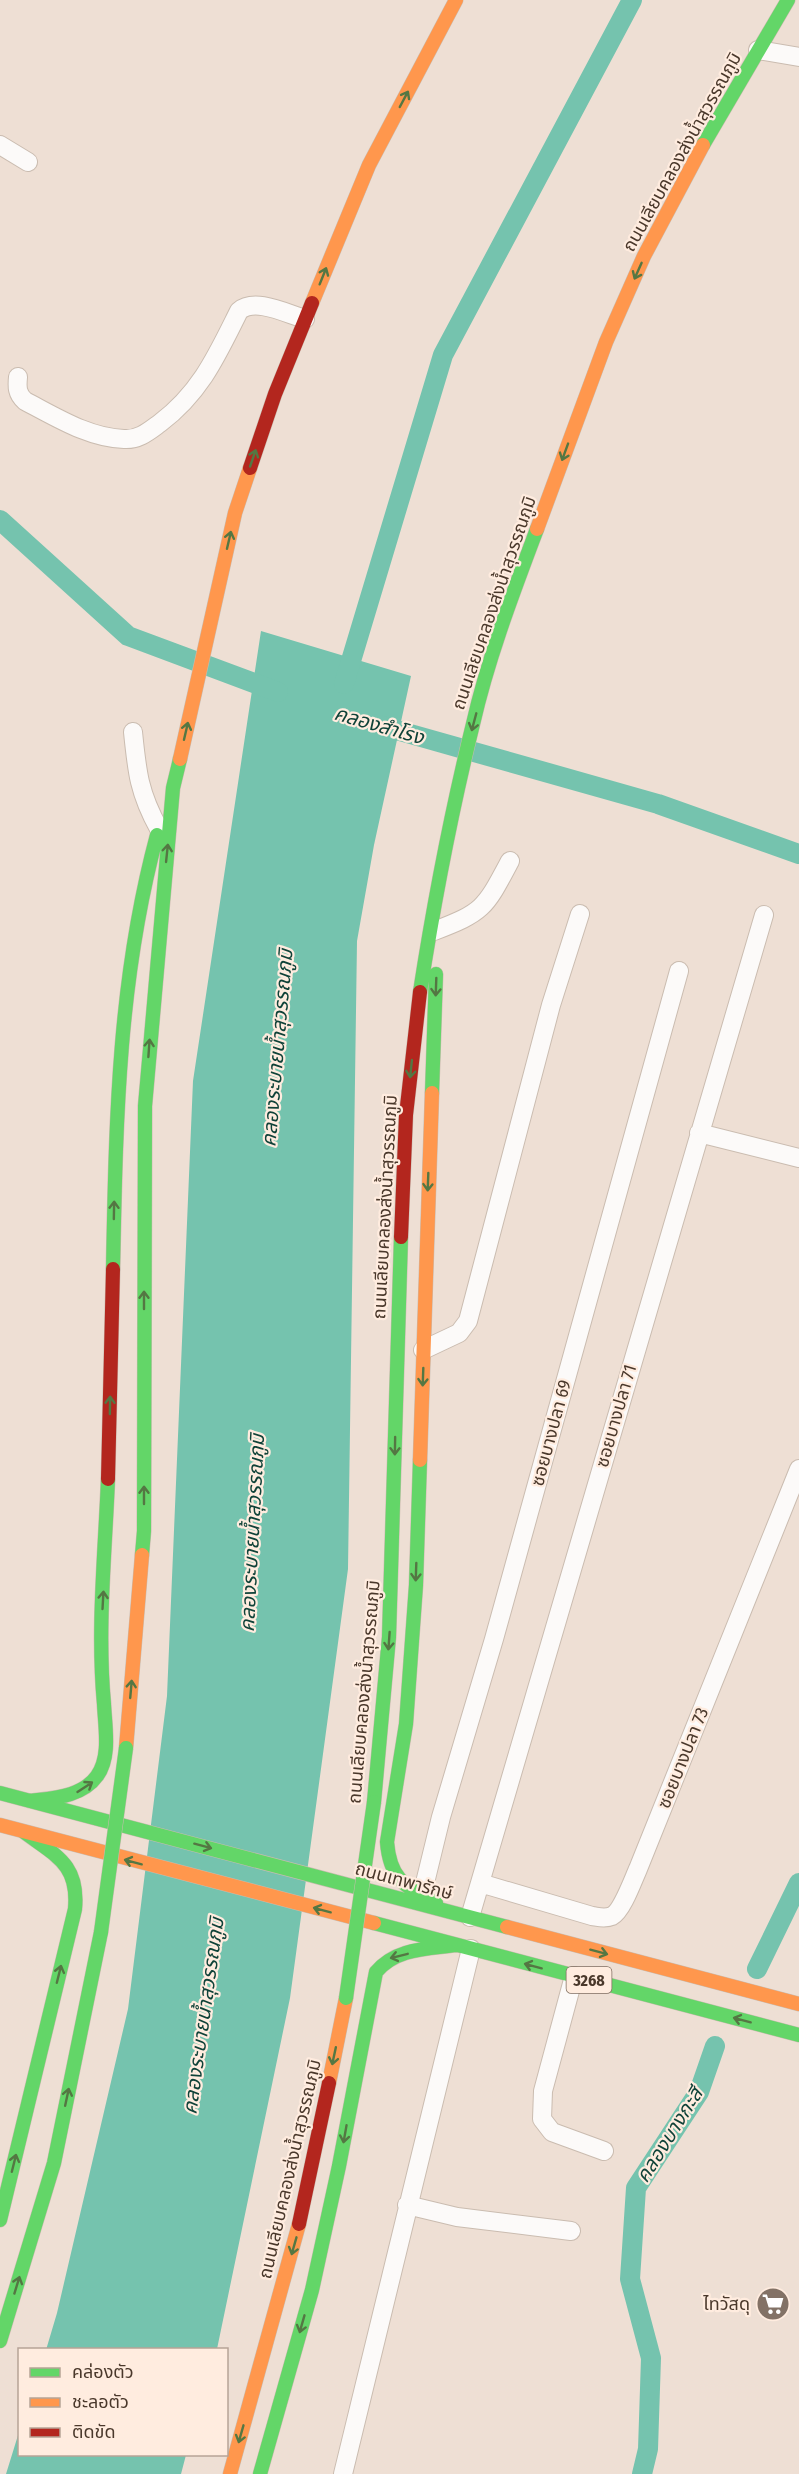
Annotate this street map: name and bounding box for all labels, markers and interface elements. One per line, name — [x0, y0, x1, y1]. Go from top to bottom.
street label: ถนนเลียบคลองส่งน้ำสุวรรณภูมิ — [616, 48, 747, 256]
one-way arrow — [399, 90, 410, 108]
one-way arrow — [631, 262, 643, 280]
one-way arrow — [318, 267, 329, 286]
one-way arrow — [559, 443, 570, 461]
one-way arrow — [249, 449, 260, 468]
street label: ถนนเลียบคลองส่งน้ำสุวรรณภูมิ — [445, 493, 542, 713]
one-way arrow — [223, 531, 235, 550]
water label: คลองสำโรง — [331, 701, 428, 750]
one-way arrow — [467, 712, 479, 731]
one-way arrow — [181, 721, 192, 741]
one-way arrow — [162, 844, 173, 864]
water label: คลองระบายน้ำสุวรรณภูมิ — [254, 946, 299, 1148]
one-way arrow — [430, 977, 442, 997]
one-way arrow — [144, 1038, 155, 1058]
one-way arrow — [405, 1058, 416, 1078]
street label: ถนนเลียบคลองส่งน้ำสุวรรณภูมิ — [366, 1094, 403, 1320]
one-way arrow — [422, 1172, 434, 1192]
one-way arrow — [108, 1201, 120, 1221]
one-way arrow — [138, 1290, 150, 1310]
street label: ซอยบางปลา 71 — [591, 1362, 641, 1470]
one-way arrow — [417, 1367, 428, 1386]
street label: ซอยบางปลา 69 — [526, 1377, 576, 1489]
one-way arrow — [104, 1396, 116, 1416]
water label: คลองระบายน้ำสุวรรณภูมิ — [233, 1431, 270, 1633]
one-way arrow — [390, 1435, 401, 1455]
one-way arrow — [138, 1485, 150, 1505]
one-way arrow — [410, 1561, 422, 1581]
street label: ถนนเลียบคลองส่งน้ำสุวรรณภูมิ — [341, 1579, 386, 1805]
one-way arrow — [98, 1591, 109, 1611]
one-way arrow — [383, 1630, 394, 1650]
one-way arrow — [126, 1680, 137, 1700]
street label: ซอยบางปลา 73 — [653, 1704, 713, 1812]
one-way arrow — [77, 1781, 93, 1793]
one-way arrow — [193, 1841, 212, 1853]
one-way arrow — [124, 1855, 143, 1867]
street label: ถนนเทพารักษ์ — [353, 1857, 455, 1905]
one-way arrow — [313, 1904, 332, 1916]
water label: คลองระบายน้ำสุวรรณภูมิ — [175, 1914, 230, 2116]
one-way arrow — [590, 1947, 609, 1958]
one-way arrow — [390, 1950, 409, 1962]
one-way arrow — [524, 1959, 543, 1971]
one-way arrow — [54, 1965, 66, 1984]
road number: 3268 — [566, 1967, 612, 1993]
one-way arrow — [733, 2014, 752, 2026]
one-way arrow — [328, 2045, 339, 2065]
street label: ถนนเลียบคลองส่งน้ำสุวรรณภูมิ — [252, 2057, 327, 2281]
water label: คลองบางกะสี — [630, 2081, 709, 2187]
one-way arrow — [62, 2087, 74, 2106]
one-way arrow — [339, 2124, 350, 2143]
one-way arrow — [8, 2154, 20, 2173]
one-way arrow — [288, 2236, 299, 2255]
one-way arrow — [12, 2276, 23, 2295]
supermarket icon: ไทวัสดุ — [755, 2286, 791, 2322]
place label: ไทวัสดุ — [702, 2293, 750, 2315]
one-way arrow — [296, 2314, 307, 2333]
legend — [18, 2348, 228, 2456]
text: คล่องตัว — [72, 2361, 134, 2383]
text: ชะลอตัว — [72, 2391, 129, 2413]
text: ติดขัด — [72, 2421, 115, 2443]
one-way arrow — [235, 2424, 246, 2443]

